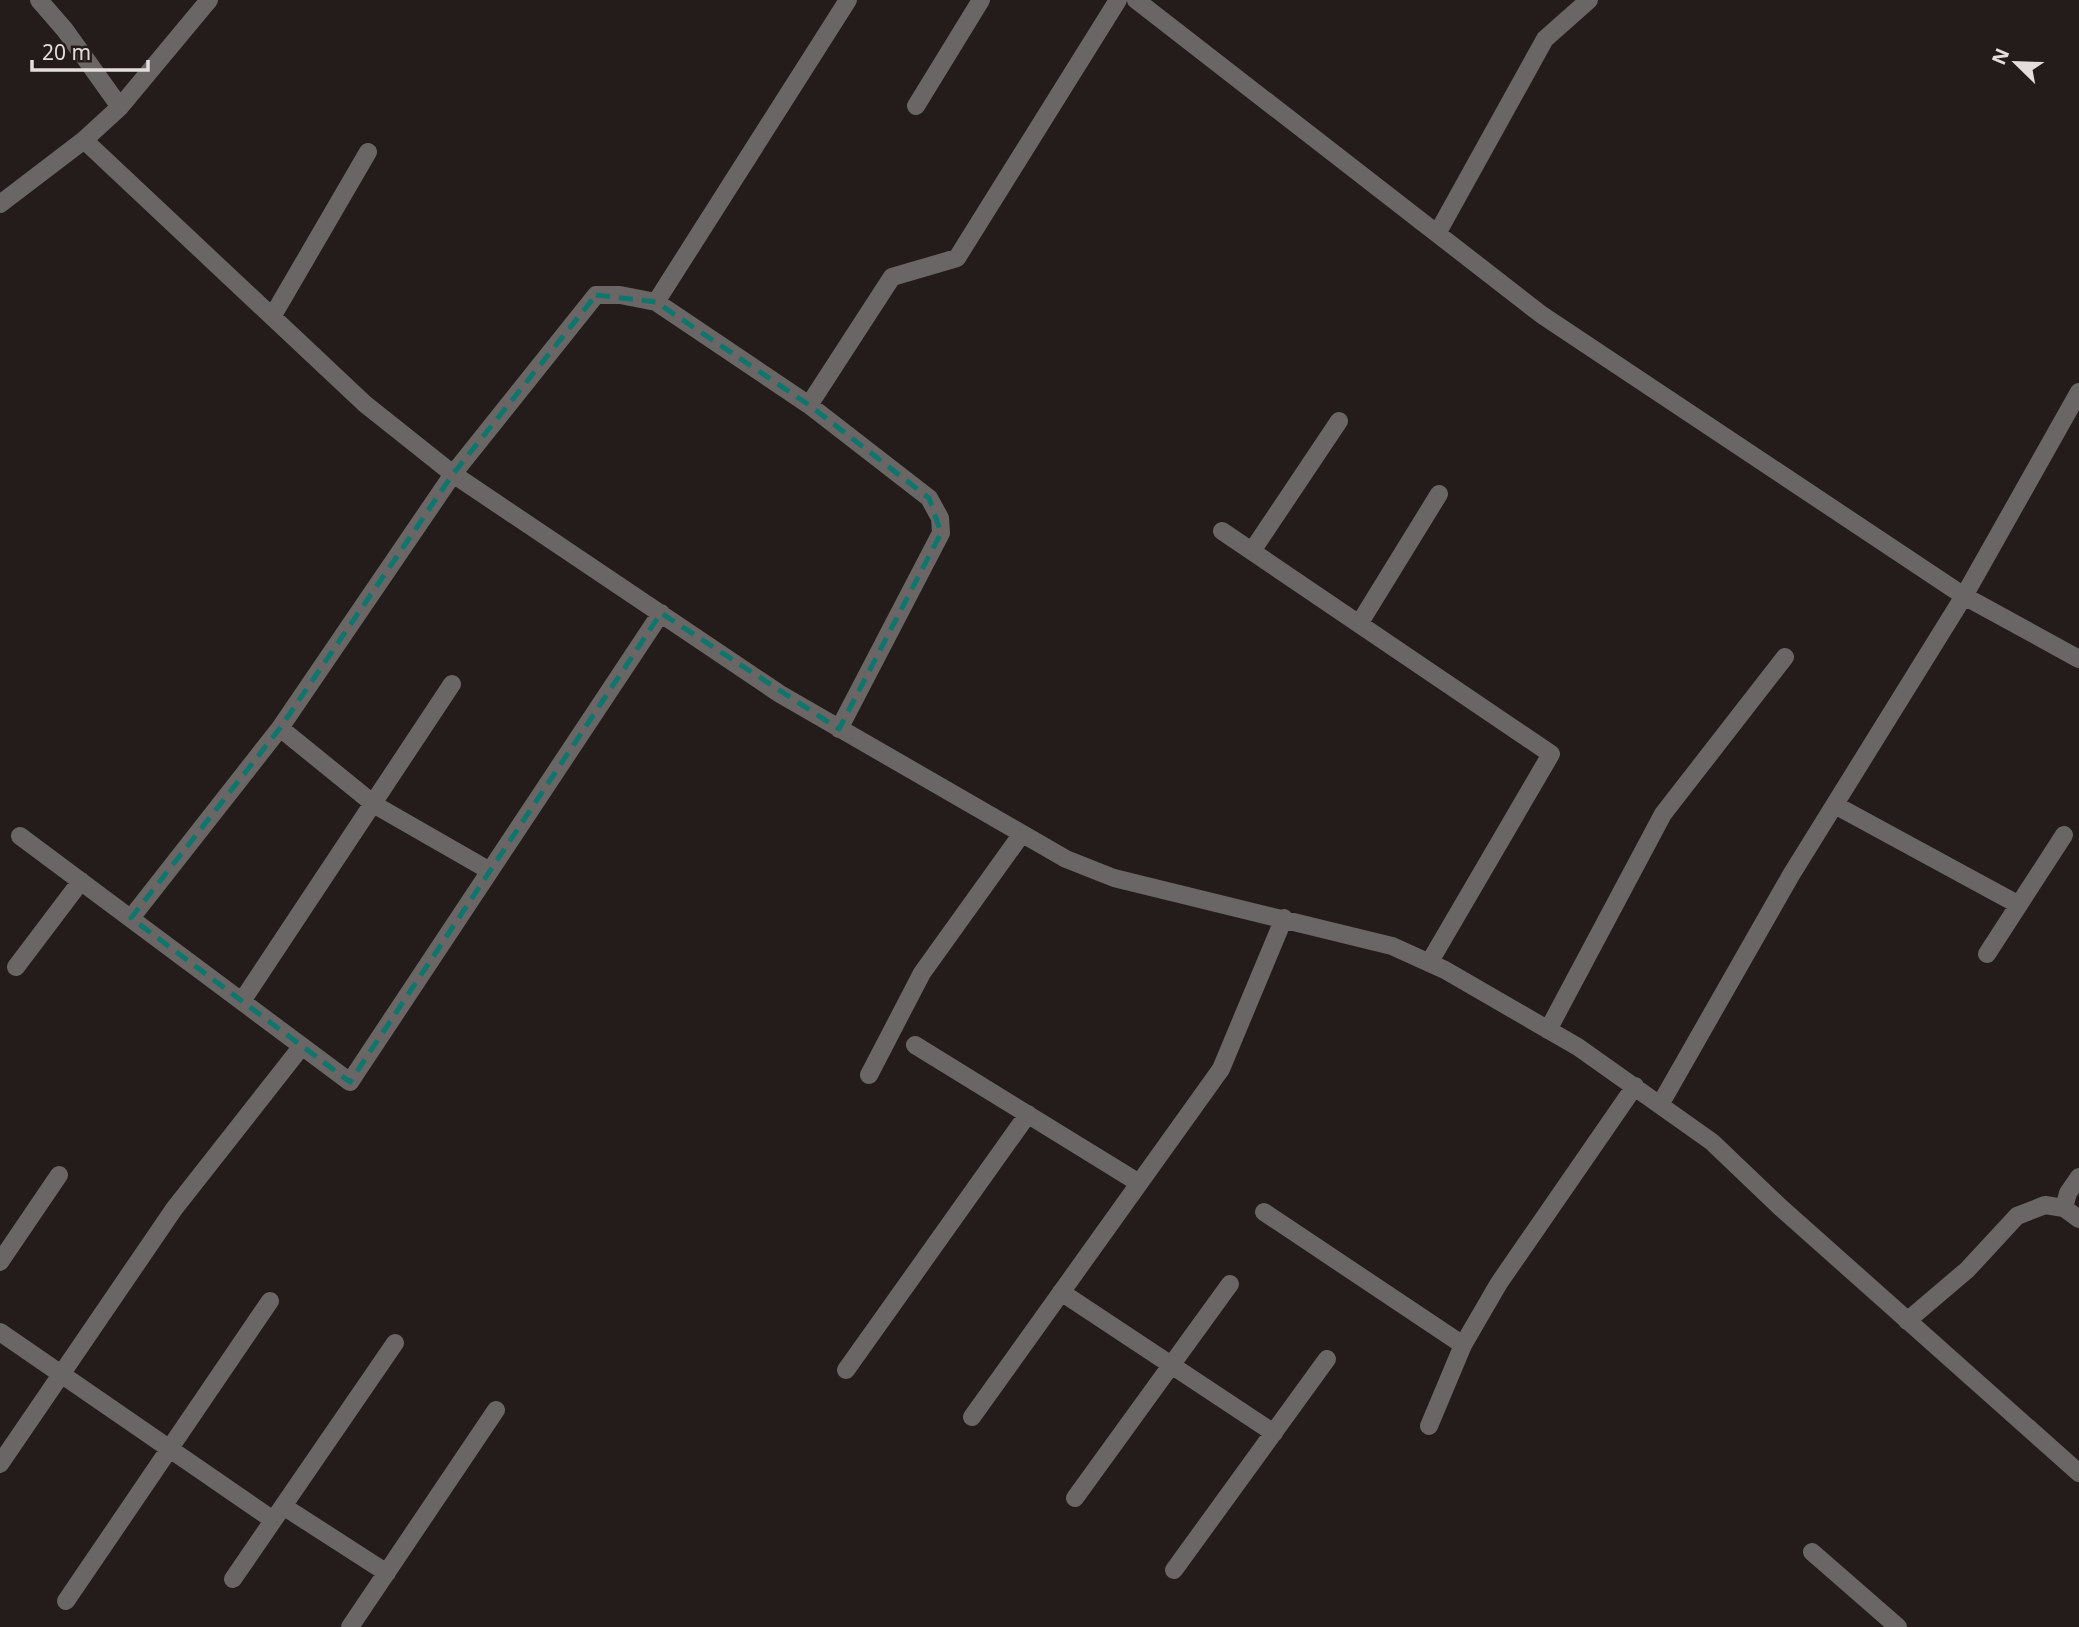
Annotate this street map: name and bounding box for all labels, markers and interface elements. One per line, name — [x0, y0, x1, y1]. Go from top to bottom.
scale bar — [32, 28, 147, 72]
north arrow — [1981, 28, 2051, 98]
text: 20 m — [42, 38, 91, 66]
text: N — [1985, 44, 2015, 69]

